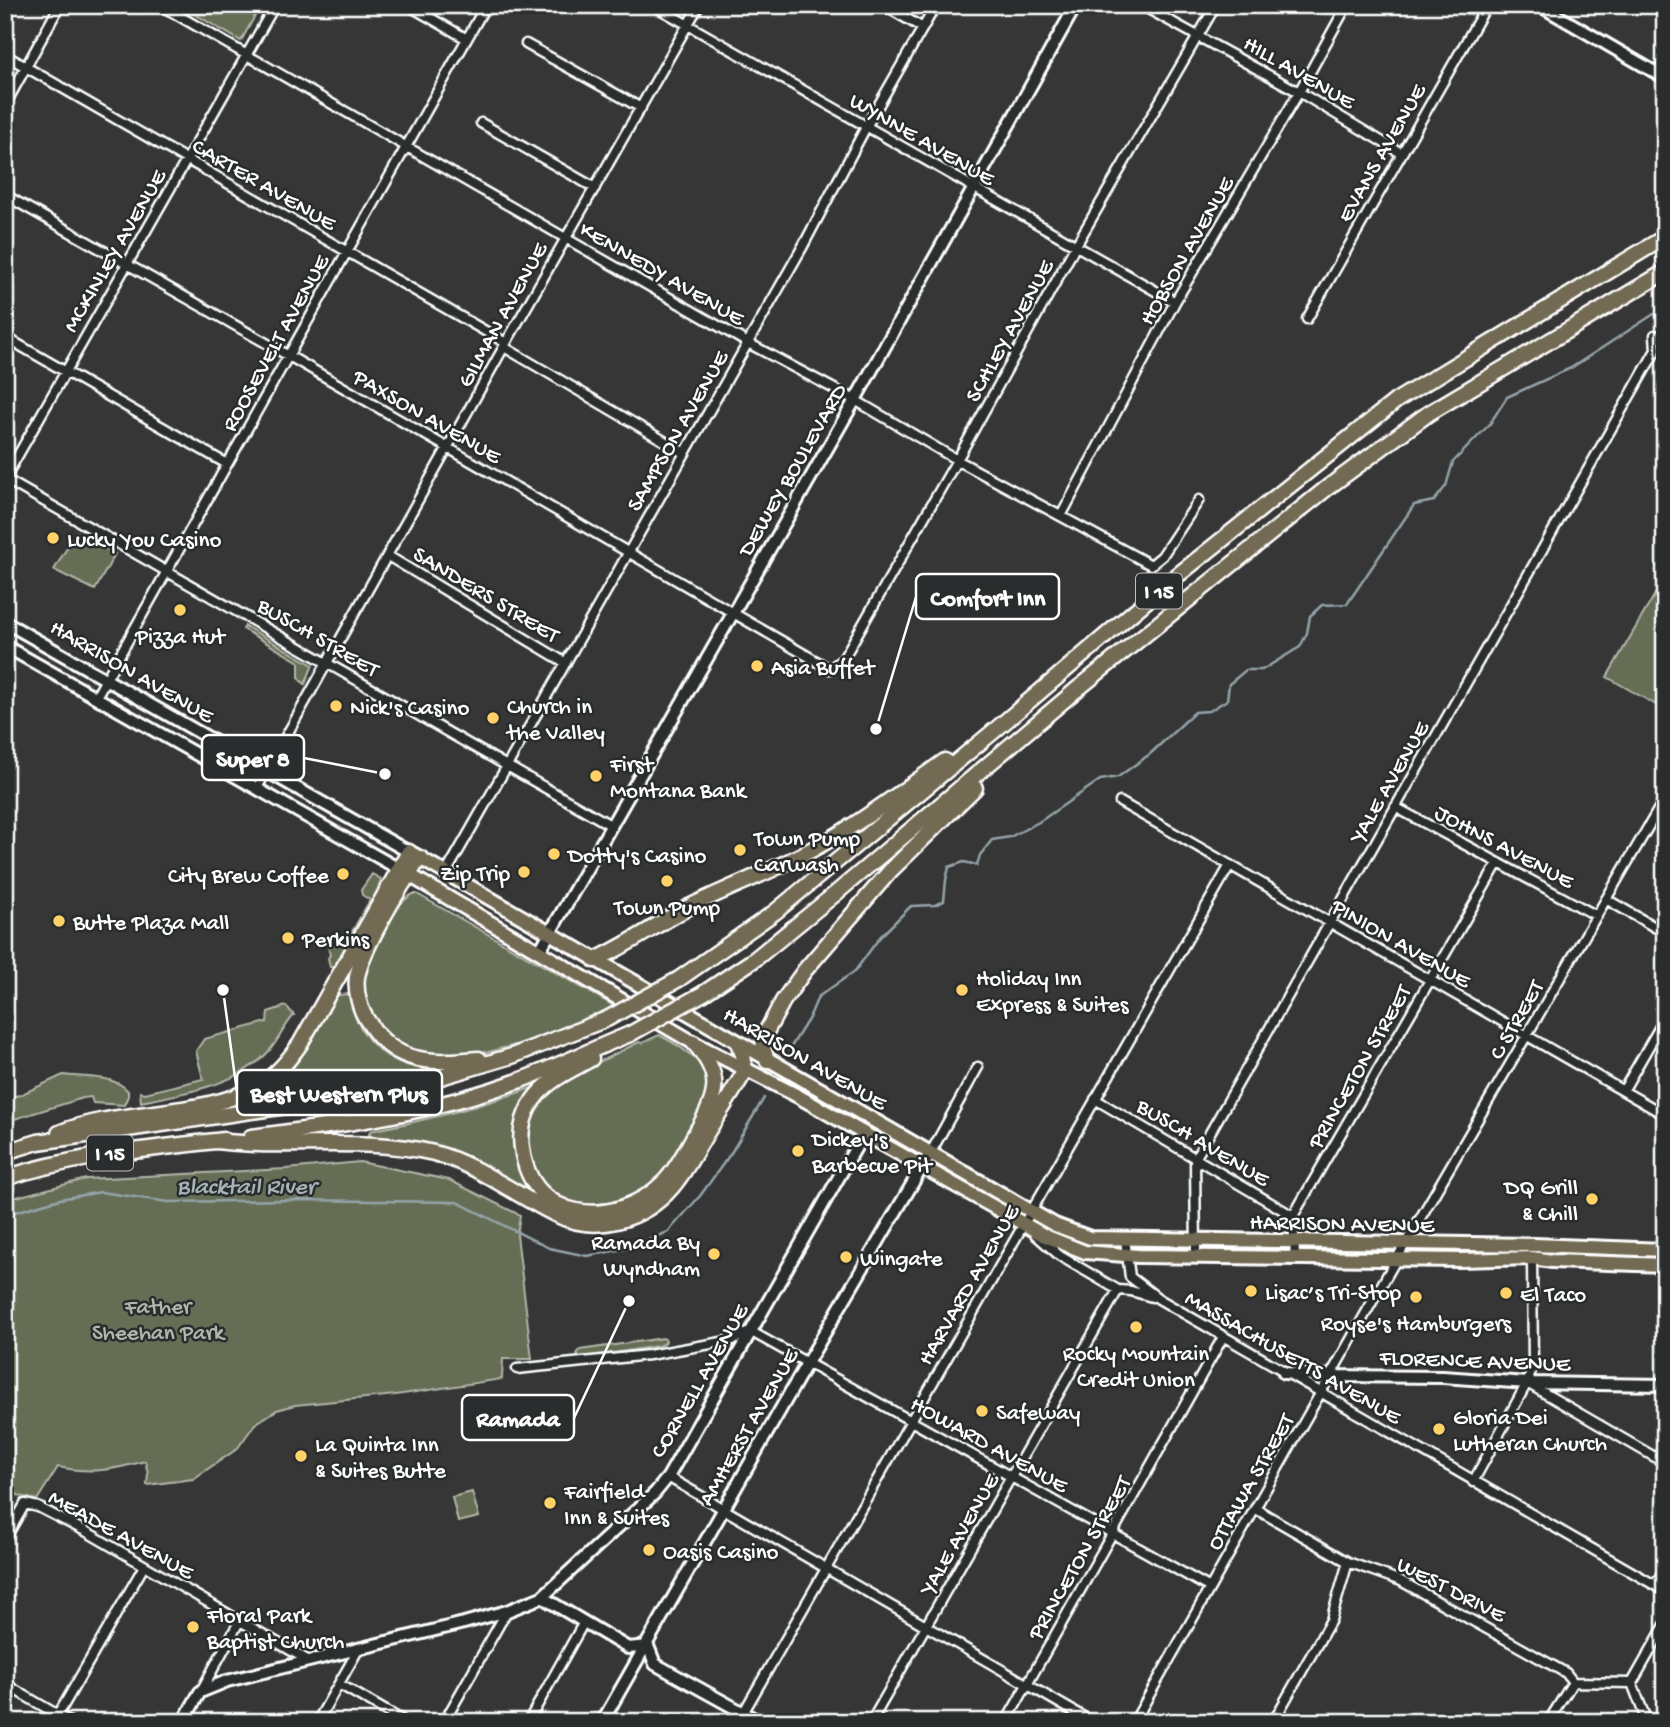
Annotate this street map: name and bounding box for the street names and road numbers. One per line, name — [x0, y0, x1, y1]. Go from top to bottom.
street label: HILL AVENUE — [1238, 31, 1360, 118]
street label: EVANS AVENUE — [1333, 78, 1434, 228]
street label: WYNNE AVENUE — [844, 89, 1000, 194]
street label: CARTER AVENUE — [186, 134, 342, 239]
street label: MCKINLEY AVENUE — [58, 164, 175, 338]
street label: HOBSON AVENUE — [1135, 171, 1242, 331]
street label: KENNEDY AVENUE — [574, 217, 750, 334]
street label: GILMAN AVENUE — [453, 237, 556, 393]
street label: ROOSEVELT AVENUE — [217, 249, 338, 437]
street label: SCHLEY AVENUE — [961, 254, 1062, 408]
street label: SAMPSON AVENUE — [622, 345, 737, 517]
street label: PAXSON AVENUE — [346, 364, 507, 472]
street label: DEWEY BOULEVARD — [733, 379, 855, 563]
street label: SANDERS STREET — [407, 542, 564, 651]
road number: I 15 — [1136, 574, 1182, 608]
street label: BUSCH STREET — [251, 593, 384, 685]
street label: HARRISON AVENUE — [45, 615, 219, 732]
street label: YALE AVENUE — [1344, 716, 1437, 850]
street label: JOHNS AVENUE — [1429, 800, 1579, 897]
street label: PINION AVENUE — [1325, 894, 1476, 997]
street label: C STREET — [1485, 975, 1552, 1065]
street label: PRINCETON STREET — [1303, 980, 1419, 1155]
street label: HARRISON AVENUE — [718, 1002, 892, 1119]
street label: BUSCH AVENUE — [1130, 1093, 1275, 1195]
road number: I 15 — [87, 1136, 133, 1170]
street label: HARVARD AVENUE — [913, 1199, 1028, 1371]
street label: HARRISON AVENUE — [1249, 1210, 1436, 1241]
street label: MASSACHUSETTS AVENUE — [1179, 1286, 1407, 1433]
street label: CORNELL AVENUE — [646, 1299, 757, 1464]
street label: AMHERST AVENUE — [694, 1343, 807, 1511]
street label: FLORENCE AVENUE — [1378, 1346, 1572, 1379]
street label: HOWARD AVENUE — [905, 1392, 1073, 1501]
street label: OTTAWA STREET — [1202, 1409, 1302, 1556]
street label: YALE AVENUE — [914, 1468, 1007, 1602]
street label: PRINCETON STREET — [1023, 1471, 1139, 1646]
street label: MEADE AVENUE — [43, 1485, 199, 1588]
street label: WEST DRIVE — [1391, 1552, 1511, 1631]

